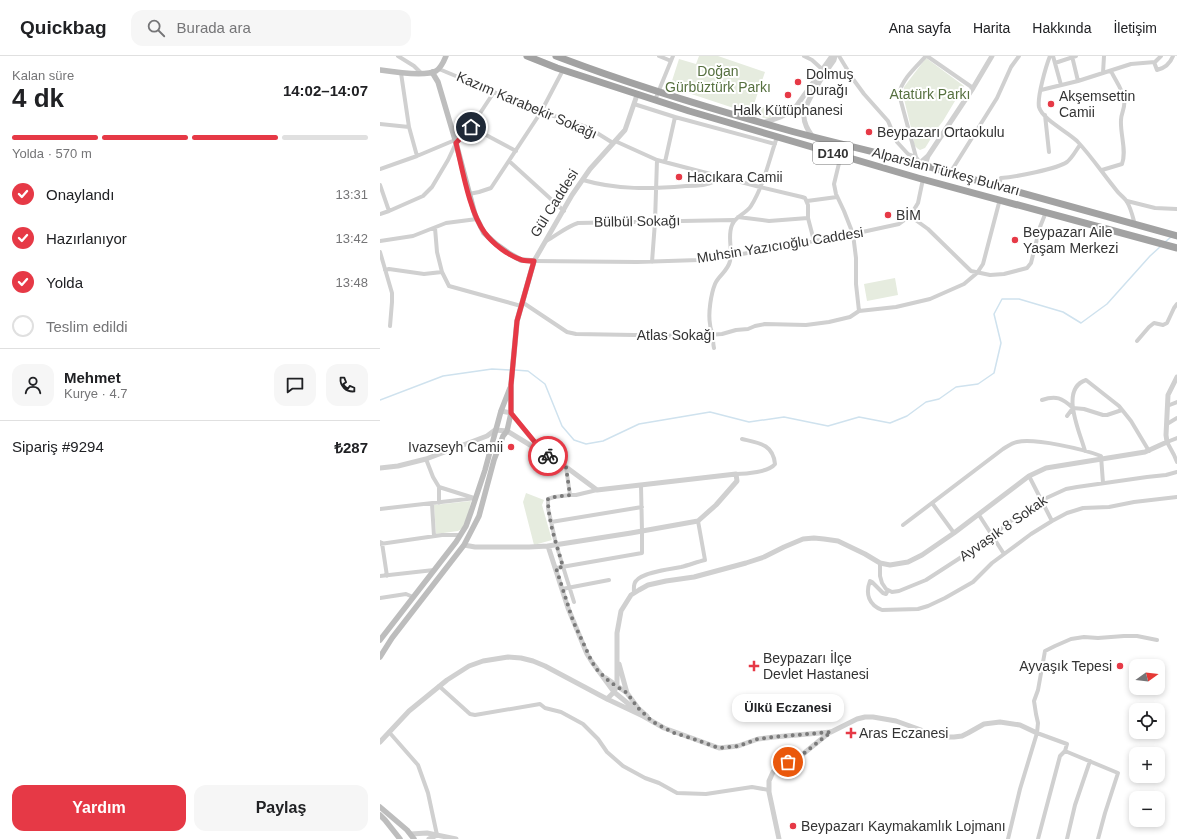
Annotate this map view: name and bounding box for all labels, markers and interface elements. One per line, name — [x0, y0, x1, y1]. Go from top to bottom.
search box — [131, 10, 411, 46]
text: Quickbag — [20, 17, 107, 38]
icon: search — [145, 17, 167, 39]
text: Burada ara — [177, 19, 251, 36]
text: Ana sayfa — [889, 20, 951, 36]
text: Harita — [973, 20, 1010, 36]
text: Hakkında — [1032, 20, 1091, 36]
text: İletişim — [1113, 20, 1157, 36]
park label: Doğan Gürbüztürk Parkı — [665, 63, 771, 95]
place label: Dolmuş Durağı — [806, 66, 853, 98]
text: Kalan süre — [12, 68, 74, 83]
street label: Kazım Karabekir Sokağı — [454, 68, 600, 142]
marker: Dolmuş Durağı — [793, 77, 803, 87]
text: 14:02–14:07 — [283, 82, 368, 99]
text: 4 dk — [12, 83, 64, 113]
park label: Atatürk Parkı — [890, 86, 970, 102]
place label: Akşemsettin Camii — [1059, 88, 1135, 120]
marker: Halk Kütüphanesi — [783, 90, 793, 100]
marker: Akşemsettin Camii — [1046, 99, 1056, 109]
place label: Halk Kütüphanesi — [733, 102, 843, 118]
pin — [454, 110, 488, 144]
icon: home — [460, 116, 482, 138]
place label: Beypazarı Ortaokulu — [877, 124, 1005, 140]
marker: Beypazarı Ortaokulu — [864, 127, 874, 137]
road number: D140 — [813, 142, 853, 164]
street label: Alparslan Türkeş Bulvarı — [870, 144, 1022, 198]
text: Yolda · 570 m — [12, 146, 92, 161]
street label: Gül Caddesi — [527, 166, 581, 240]
place label: Hacıkara Camii — [687, 169, 783, 185]
marker: Hacıkara Camii — [674, 172, 684, 182]
icon: check — [12, 183, 34, 205]
text: Onaylandı — [46, 186, 114, 203]
text: 13:31 — [335, 187, 368, 202]
place label: BİM — [896, 206, 921, 223]
marker: BİM — [883, 210, 893, 220]
street label: Bülbül Sokağı — [594, 212, 680, 230]
street label: Muhsin Yazıcıoğlu Caddesi — [696, 224, 864, 266]
place label: Beypazarı Aile Yaşam Merkezi — [1023, 224, 1118, 256]
icon: check — [12, 227, 34, 249]
text: Hazırlanıyor — [46, 230, 127, 247]
text: 13:42 — [335, 231, 368, 246]
marker: Beypazarı Aile Yaşam Merkezi — [1010, 235, 1020, 245]
icon: check — [12, 271, 34, 293]
text: Yolda — [46, 274, 83, 291]
text: 13:48 — [335, 275, 368, 290]
text: Teslim edildi — [46, 318, 128, 335]
street label: Atlas Sokağı — [637, 327, 715, 343]
button: person — [12, 364, 54, 406]
button: chat — [274, 364, 316, 406]
button: phone — [326, 364, 368, 406]
text: Mehmet — [64, 369, 121, 386]
text: Kurye · 4.7 — [64, 386, 128, 401]
courier — [528, 436, 568, 476]
text: Sipariş #9294 — [12, 438, 104, 455]
text: ₺287 — [334, 439, 368, 456]
place label: Ivazseyh Camii — [408, 439, 503, 455]
marker: Ivazseyh Camii — [506, 442, 516, 452]
icon: bike — [537, 445, 559, 467]
street label: Ayvaşık 8 Sokak — [956, 491, 1051, 564]
place label: Beypazarı İlçe Devlet Hastanesi — [763, 649, 869, 682]
place label: Ayvaşık Tepesi — [1019, 658, 1112, 674]
north arrow — [1129, 659, 1165, 695]
map controls — [1129, 659, 1165, 827]
marker: Beypazarı İlçe Devlet Hastanesi — [748, 660, 760, 672]
marker: Ayvaşık Tepesi — [1115, 661, 1125, 671]
callout: Ülkü Eczanesi — [732, 694, 844, 722]
text: Ülkü Eczanesi — [744, 700, 832, 715]
button: locate — [1129, 703, 1165, 739]
place label: Aras Eczanesi — [859, 725, 948, 741]
marker: Aras Eczanesi — [846, 728, 856, 738]
pin — [771, 745, 805, 779]
button: + — [1129, 747, 1165, 783]
icon: bag — [777, 751, 799, 773]
button: Yardım — [12, 785, 186, 831]
button: Paylaş — [194, 785, 368, 831]
button: − — [1129, 791, 1165, 827]
place label: Beypazarı Kaymakamlık Lojmanı — [801, 818, 1006, 834]
marker: Beypazarı Kaymakamlık Lojmanı — [788, 821, 798, 831]

